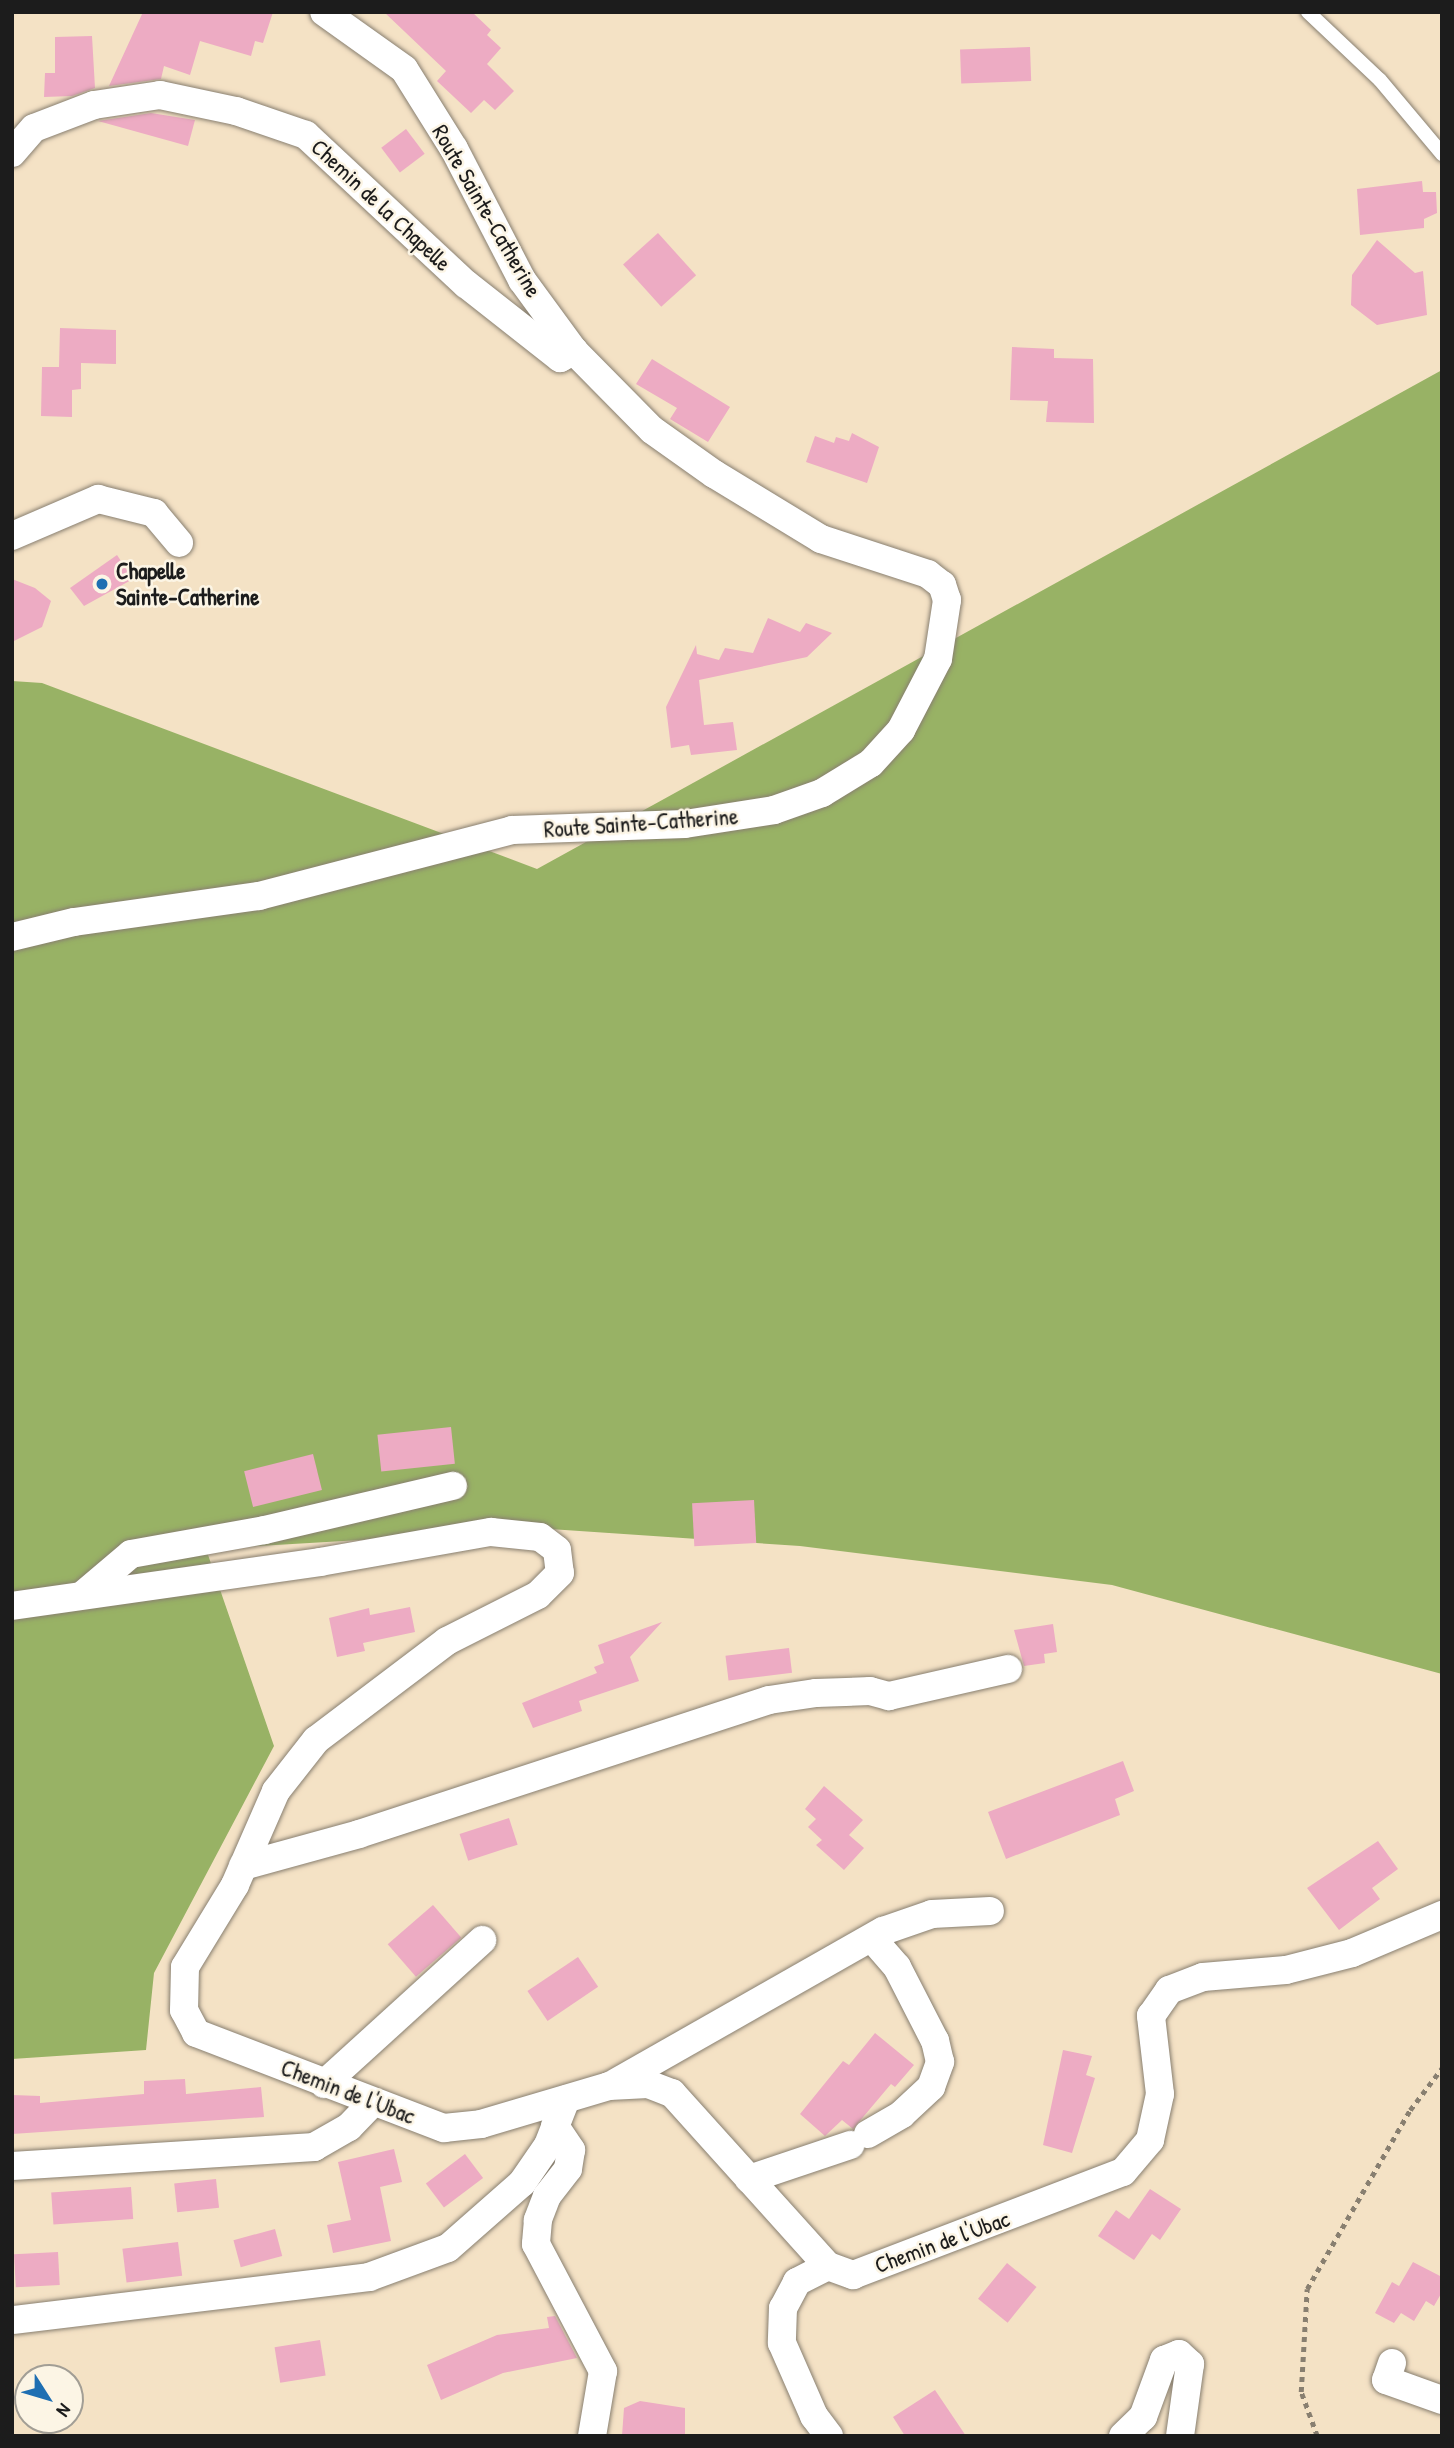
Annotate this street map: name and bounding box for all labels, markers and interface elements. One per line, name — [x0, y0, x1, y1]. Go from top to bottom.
street label: Route Sainte-Catherine — [426, 120, 548, 302]
street label: Chemin de la Chapelle — [305, 133, 457, 277]
place label: Chapelle Sainte-Catherine — [116, 557, 259, 611]
marker: Chapelle Sainte-Catherine — [94, 576, 110, 592]
street label: Route Sainte-Catherine — [543, 802, 739, 844]
street label: Chemin de l'Ubac — [277, 2054, 419, 2130]
street label: Chemin de l'Ubac — [871, 2205, 1013, 2279]
north arrow — [14, 2364, 84, 2434]
text: N — [51, 2399, 78, 2422]

